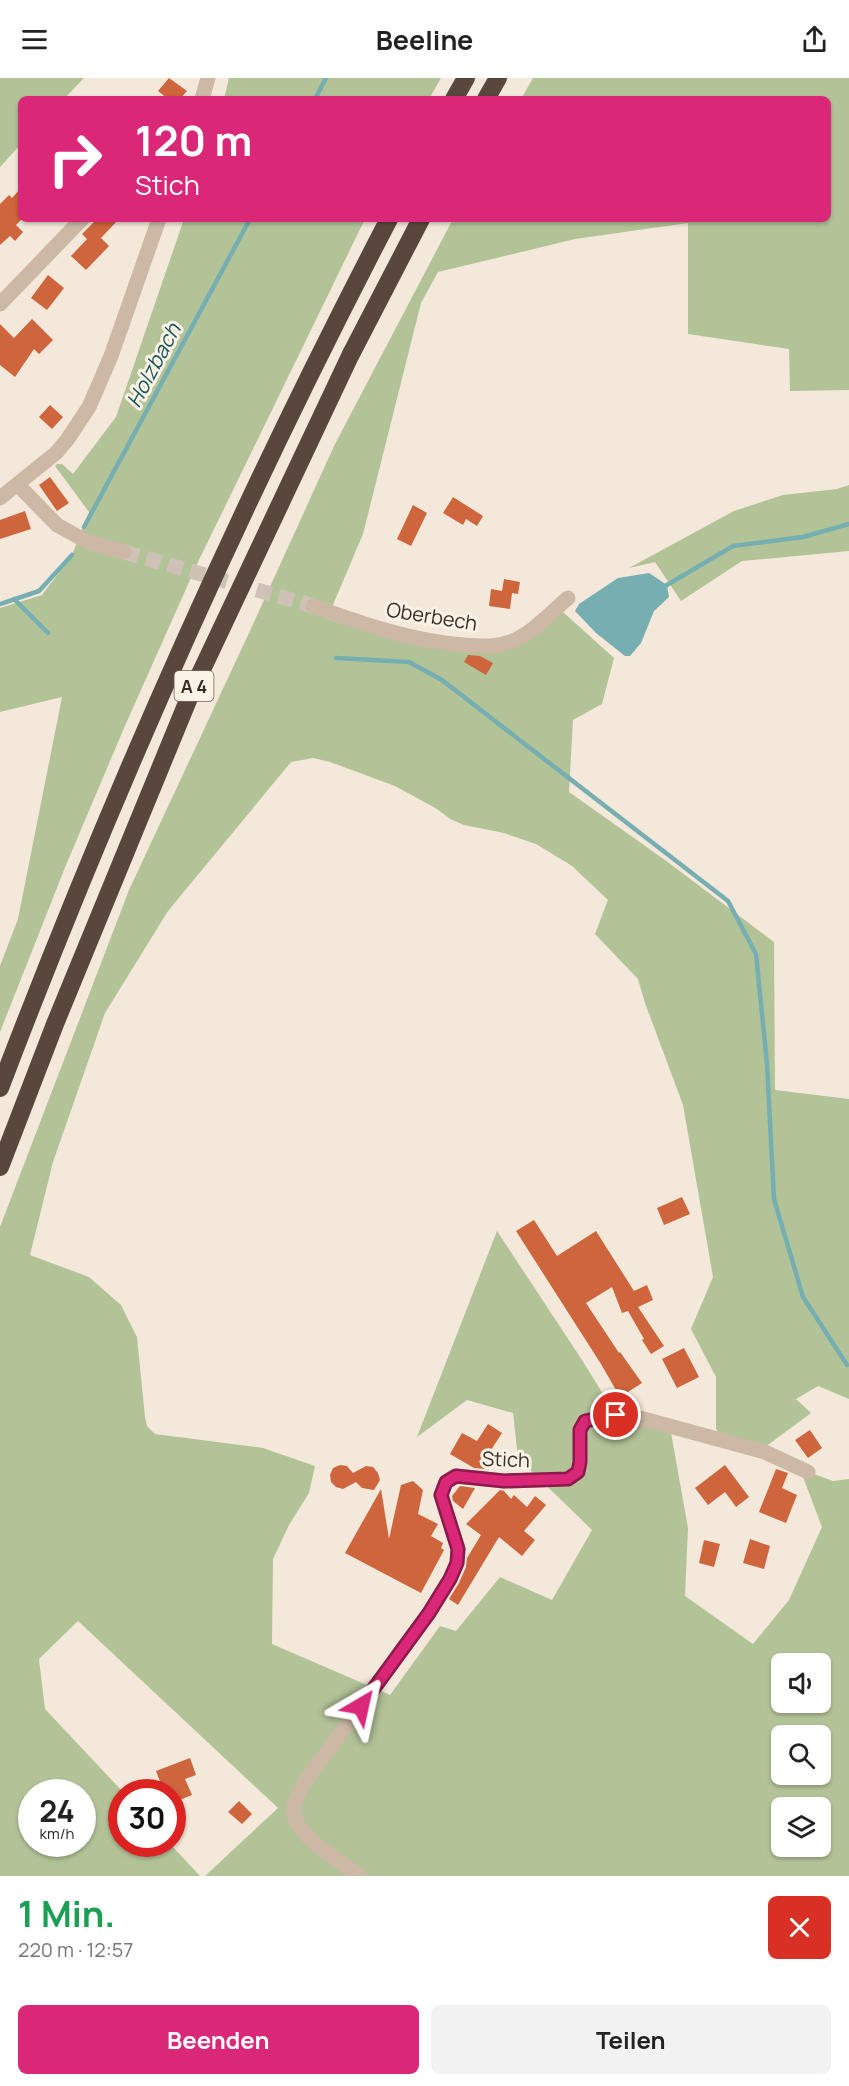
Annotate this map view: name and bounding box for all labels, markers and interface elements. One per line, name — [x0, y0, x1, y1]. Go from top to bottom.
text: Beeline — [376, 21, 473, 58]
icon: menu — [18, 23, 51, 56]
icon: share — [798, 23, 831, 56]
text: 120 m — [135, 111, 252, 169]
icon: right — [36, 120, 114, 198]
text: Stich — [135, 166, 200, 203]
water label: Holzbach — [119, 317, 187, 412]
street label: Oberbech — [385, 595, 479, 637]
road number: A 4 — [174, 671, 214, 701]
pin — [590, 1389, 641, 1440]
icon: arrive — [599, 1398, 632, 1431]
street label: Stich — [482, 1445, 530, 1473]
map controls — [771, 1653, 831, 1857]
button: sound — [771, 1653, 831, 1713]
position arrow — [329, 1674, 393, 1738]
button: search — [771, 1725, 831, 1785]
speed limit sign: 30 — [108, 1779, 186, 1857]
text: 24 — [39, 1790, 75, 1831]
button: layers — [771, 1797, 831, 1857]
text: km/h — [40, 1823, 74, 1844]
text: 1 Min. — [18, 1889, 115, 1938]
button: close — [768, 1896, 831, 1959]
text: 220 m · 12:57 — [18, 1936, 133, 1963]
button: Beenden — [18, 2005, 419, 2074]
button: Teilen — [431, 2005, 831, 2074]

